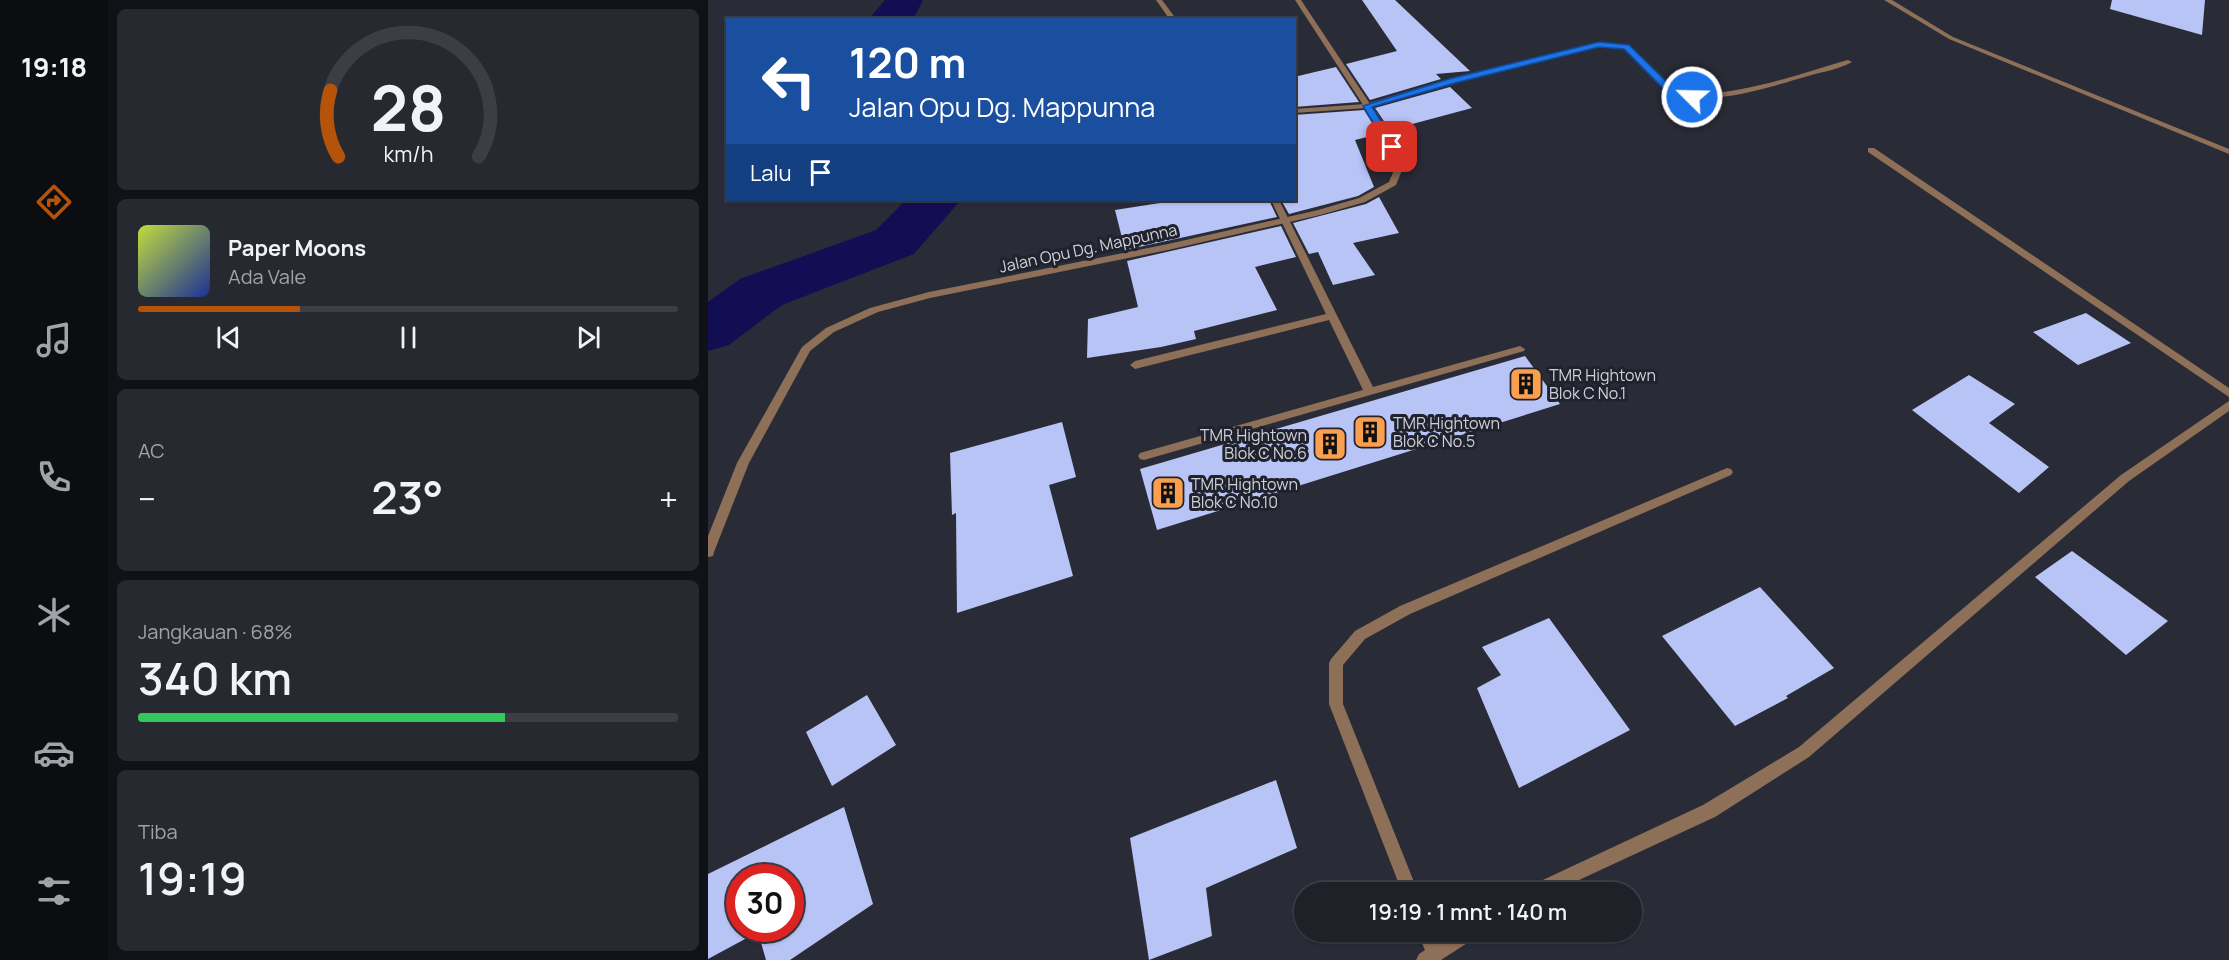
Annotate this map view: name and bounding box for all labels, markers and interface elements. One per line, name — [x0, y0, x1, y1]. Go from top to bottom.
text: 120 m — [849, 33, 966, 91]
icon: left — [750, 42, 828, 120]
text: 19:18 — [21, 48, 87, 85]
text: 28 — [370, 64, 446, 150]
position arrow — [1660, 65, 1724, 129]
text: Jalan Opu Dg. Mappunna — [849, 88, 1155, 125]
pin — [1366, 121, 1417, 172]
icon: arrive — [1375, 130, 1408, 163]
text: km/h — [383, 139, 433, 168]
icon: arrive — [804, 156, 837, 189]
text: Lalu — [750, 158, 792, 188]
icon: directions — [33, 181, 75, 223]
street label: Jalan Opu Dg. Mappunna — [997, 218, 1179, 278]
text: Paper Moons — [228, 233, 366, 263]
text: Ada Vale — [228, 263, 306, 290]
icon: music — [33, 319, 75, 361]
icon: previous — [212, 321, 245, 354]
icon: pause — [392, 321, 425, 354]
icon: next — [572, 321, 605, 354]
place label: TMR Hightown Blok C No.1 — [1549, 364, 1656, 404]
building icon: TMR Hightown Blok C No.1 — [1508, 366, 1544, 402]
place label: TMR Hightown Blok C No.5 — [1393, 412, 1500, 452]
building icon: TMR Hightown Blok C No.5 — [1352, 414, 1388, 450]
place label: TMR Hightown Blok C No.6 — [1200, 424, 1307, 464]
building icon: TMR Hightown Blok C No.6 — [1312, 426, 1348, 462]
text: AC — [138, 437, 165, 464]
icon: phone — [33, 456, 75, 498]
text: 23° — [371, 466, 444, 528]
place label: TMR Hightown Blok C No.10 — [1191, 473, 1298, 513]
building icon: TMR Hightown Blok C No.10 — [1150, 475, 1186, 511]
text: − — [138, 476, 156, 521]
text: + — [659, 476, 678, 521]
icon: climate — [33, 594, 75, 636]
text: Jangkauan · 68% — [138, 618, 293, 645]
text: 340 km — [138, 647, 292, 709]
icon: car — [33, 732, 75, 774]
text: Tiba — [138, 818, 178, 845]
text: 19:19 — [138, 847, 247, 909]
speed limit sign: 30 — [726, 864, 804, 942]
icon: filters — [33, 870, 75, 912]
text: 19:19 · 1 mnt · 140 m — [1369, 897, 1567, 927]

